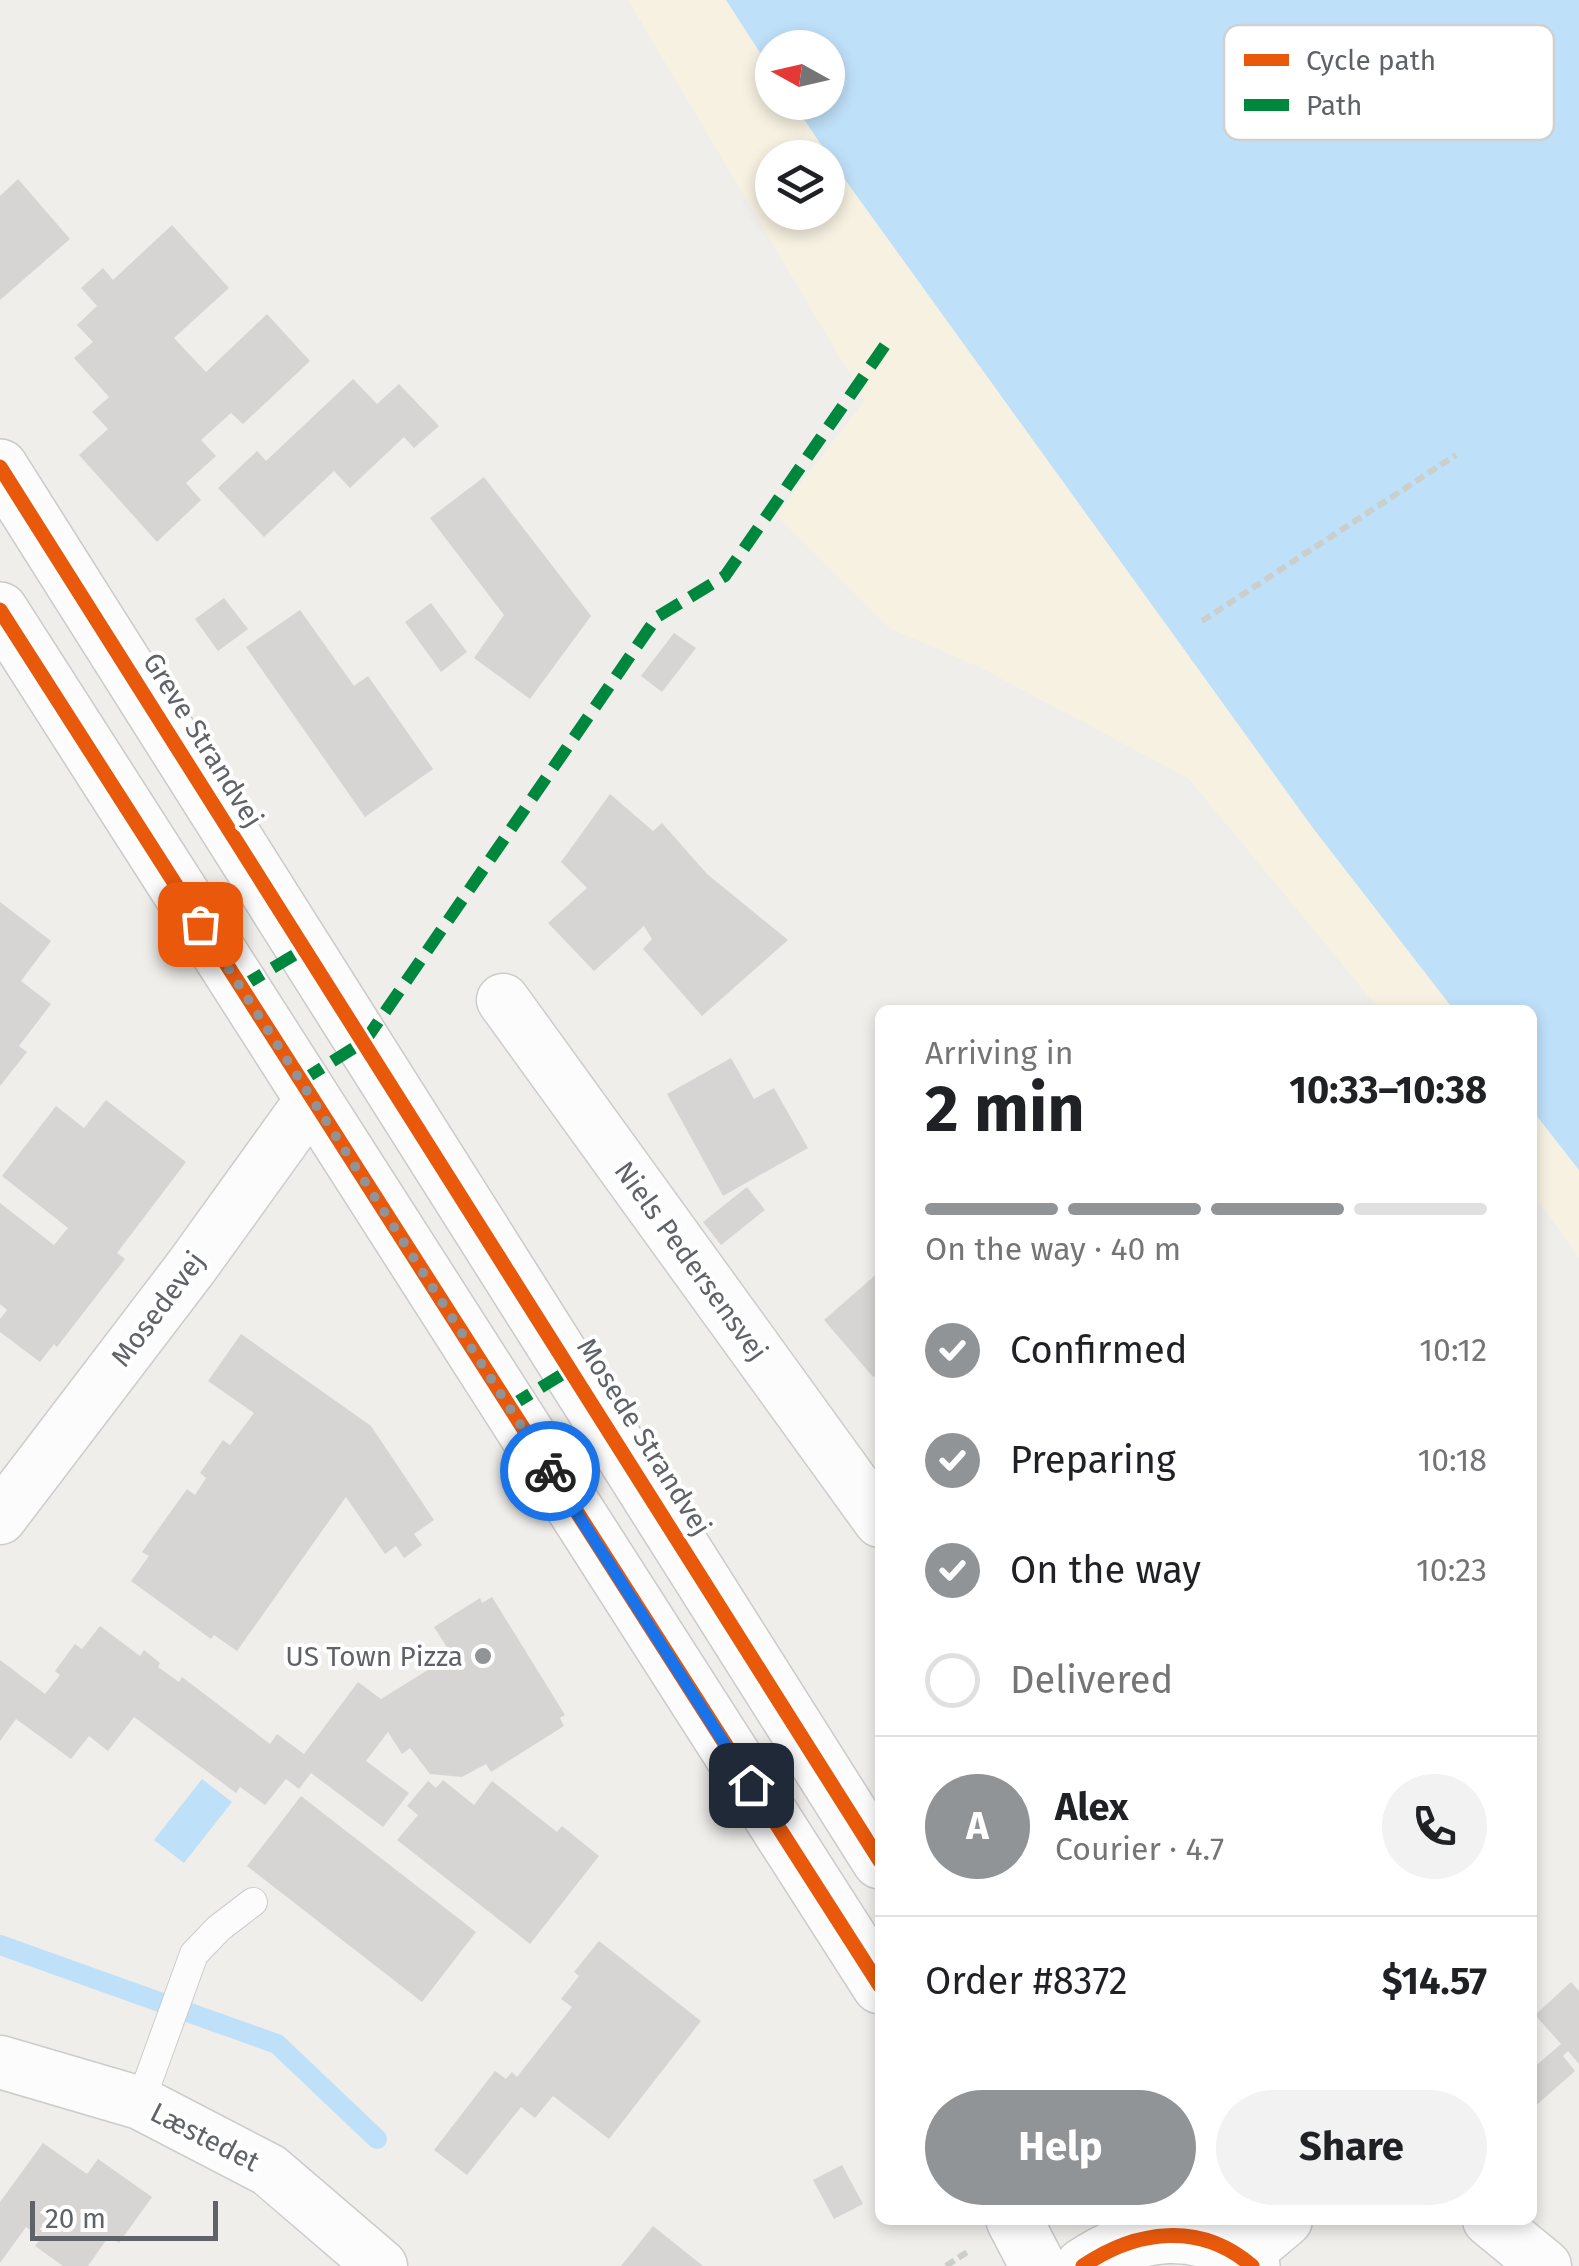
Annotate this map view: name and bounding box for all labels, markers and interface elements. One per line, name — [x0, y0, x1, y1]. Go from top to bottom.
legend — [1224, 25, 1554, 140]
north arrow — [755, 30, 845, 120]
map controls — [755, 30, 845, 230]
text: Cycle path — [1306, 44, 1436, 77]
text: Path — [1306, 89, 1362, 122]
button: layers — [755, 140, 845, 230]
street label: Greve Strandvej — [136, 647, 270, 833]
pin — [158, 882, 243, 967]
icon: bag — [173, 897, 228, 952]
text: Arriving in — [925, 1034, 1073, 1072]
text: 10:33–10:38 — [1289, 1067, 1487, 1113]
text: 2 min — [925, 1070, 1085, 1148]
street label: Niels Pedersensvej — [608, 1155, 774, 1367]
text: On the way · 40 m — [925, 1230, 1181, 1268]
street label: Mosedevej — [104, 1245, 212, 1373]
icon: check — [925, 1323, 980, 1378]
text: Confirmed — [1010, 1327, 1188, 1373]
text: 10:12 — [1419, 1331, 1487, 1369]
street label: Mosede Strandvej — [570, 1332, 718, 1542]
courier — [500, 1421, 600, 1521]
icon: check — [925, 1433, 980, 1488]
text: Preparing — [1010, 1437, 1176, 1483]
text: 10:18 — [1417, 1441, 1487, 1479]
icon: bike — [523, 1444, 578, 1499]
icon: check — [925, 1543, 980, 1598]
text: On the way — [1010, 1547, 1201, 1593]
text: 10:23 — [1416, 1551, 1487, 1589]
place label: US Town Pizza — [285, 1640, 463, 1673]
marker: US Town Pizza — [472, 1645, 494, 1667]
text: Delivered — [1010, 1657, 1173, 1703]
pin — [709, 1743, 794, 1828]
icon: home — [724, 1758, 779, 1813]
button: phone — [1382, 1774, 1487, 1879]
text: Alex — [1055, 1784, 1128, 1830]
text: A — [966, 1803, 989, 1849]
text: Courier · 4.7 — [1055, 1830, 1224, 1868]
text: Order #8372 — [925, 1958, 1128, 2004]
text: $14.57 — [1382, 1958, 1487, 2004]
button: Help — [925, 2090, 1196, 2205]
button: Share — [1216, 2090, 1487, 2205]
street label: Læstedet — [145, 2096, 266, 2179]
scale bar — [30, 2196, 218, 2240]
text: 20 m — [45, 2202, 106, 2235]

